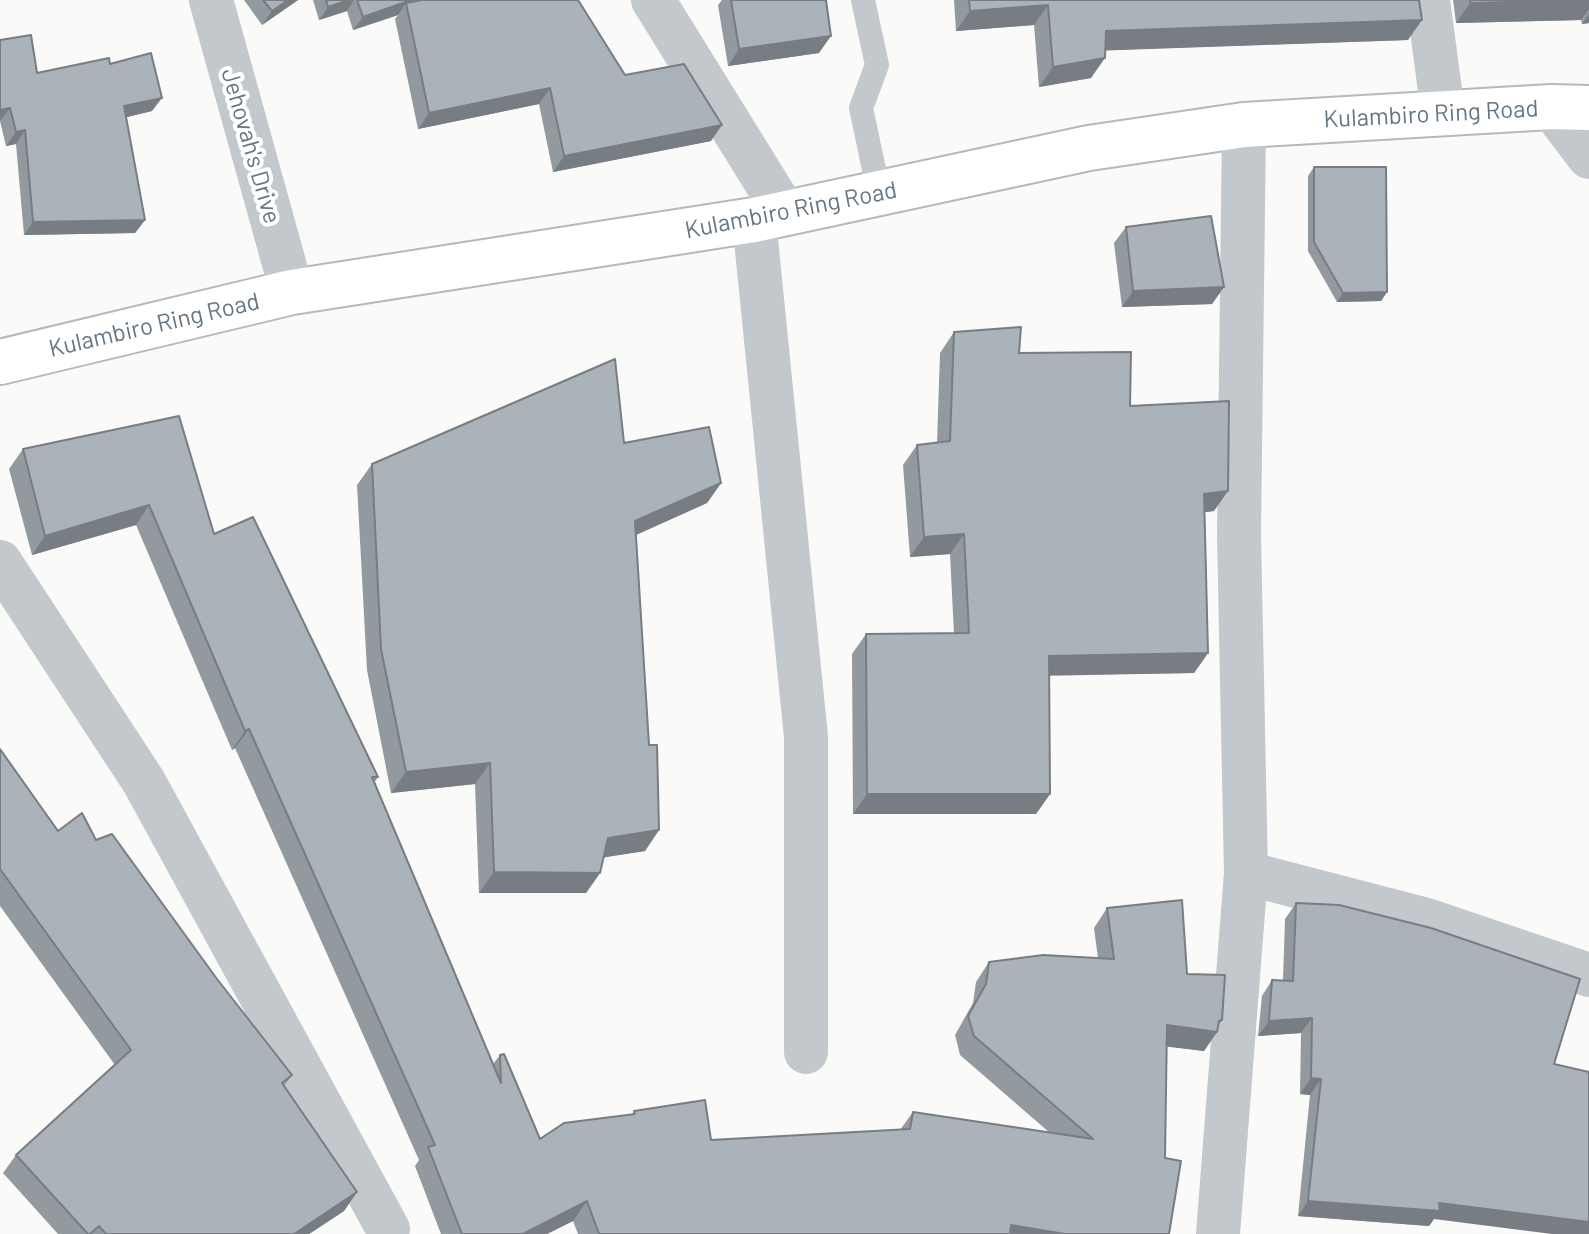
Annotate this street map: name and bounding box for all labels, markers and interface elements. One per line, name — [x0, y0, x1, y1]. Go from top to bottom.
street label: Jehovah's Drive — [215, 65, 287, 227]
street label: Kulambiro Ring Road — [1323, 94, 1539, 134]
street label: Kulambiro Ring Road — [683, 175, 899, 245]
street label: Kulambiro Ring Road — [46, 287, 262, 363]

